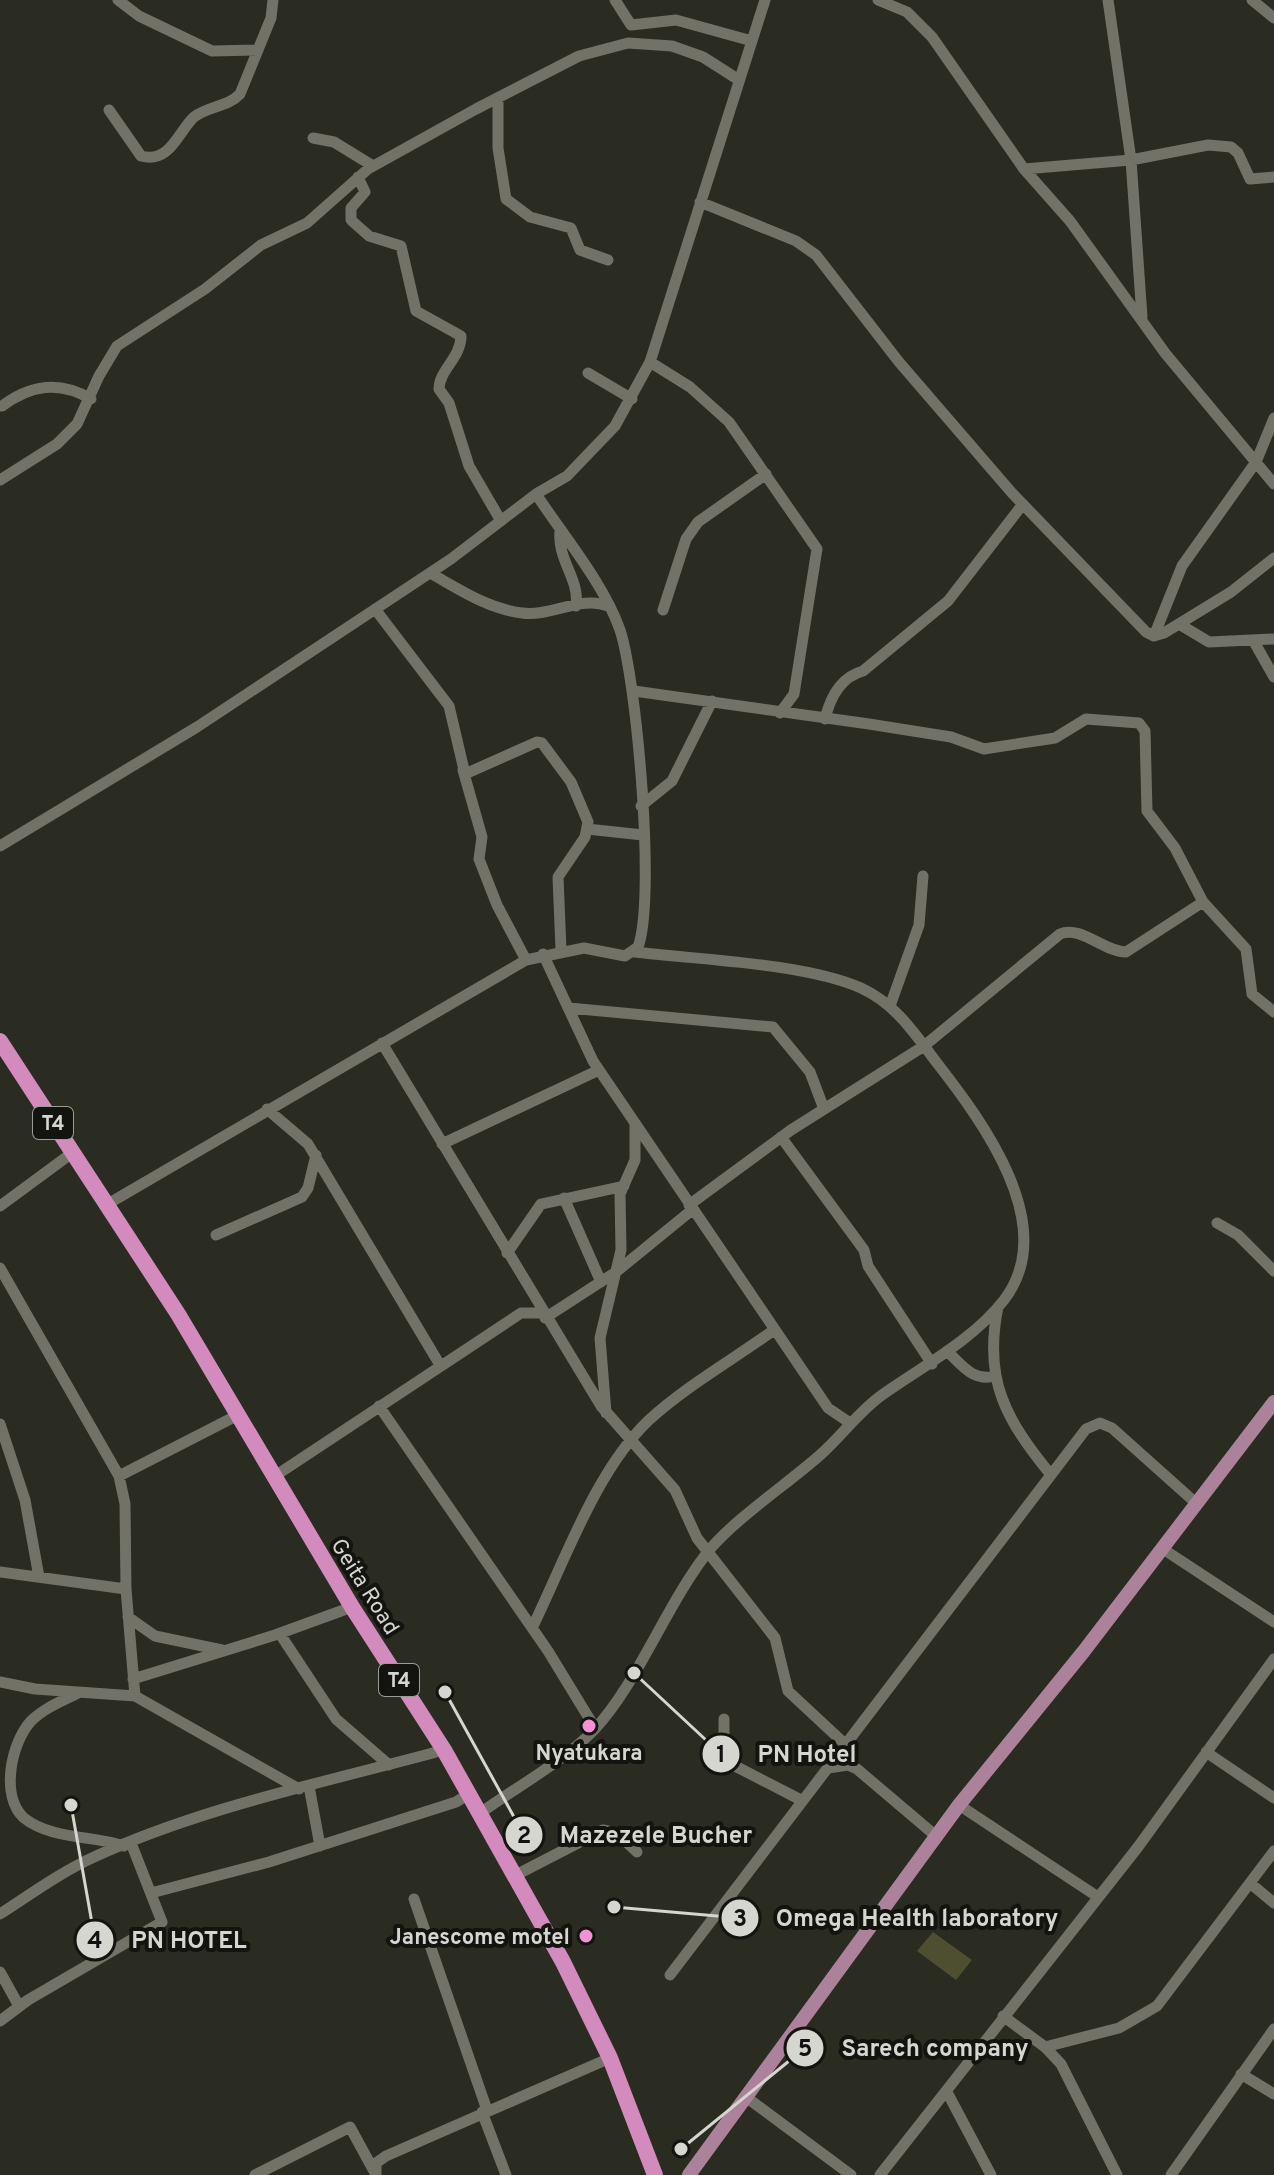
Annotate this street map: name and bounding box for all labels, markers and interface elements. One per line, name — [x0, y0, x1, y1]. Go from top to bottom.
road number: T4 — [33, 1107, 73, 1139]
street label: Geita Road — [324, 1534, 404, 1640]
road number: T4 — [379, 1664, 419, 1696]
marker: Nyatukara — [580, 1717, 598, 1735]
callout: PN Hotel — [701, 1730, 872, 1778]
place label: Nyatukara — [535, 1741, 643, 1768]
text: 1 — [716, 1741, 726, 1771]
text: PN Hotel — [758, 1741, 856, 1771]
callout: Mazezele Bucher — [504, 1811, 769, 1859]
text: 2 — [517, 1822, 531, 1852]
text: Mazezele Bucher — [560, 1822, 752, 1852]
callout: Omega Health laboratory — [720, 1894, 1075, 1942]
text: 3 — [733, 1905, 747, 1935]
text: Omega Health laboratory — [776, 1905, 1058, 1935]
callout: PN HOTEL — [75, 1916, 263, 1964]
place label: Janescome motel — [389, 1925, 570, 1952]
text: 4 — [87, 1927, 103, 1957]
text: PN HOTEL — [131, 1927, 247, 1957]
marker: Janescome motel — [577, 1927, 595, 1945]
callout: Sarech company — [785, 2024, 1044, 2072]
text: 5 — [798, 2035, 812, 2065]
text: Sarech company — [841, 2035, 1029, 2065]

